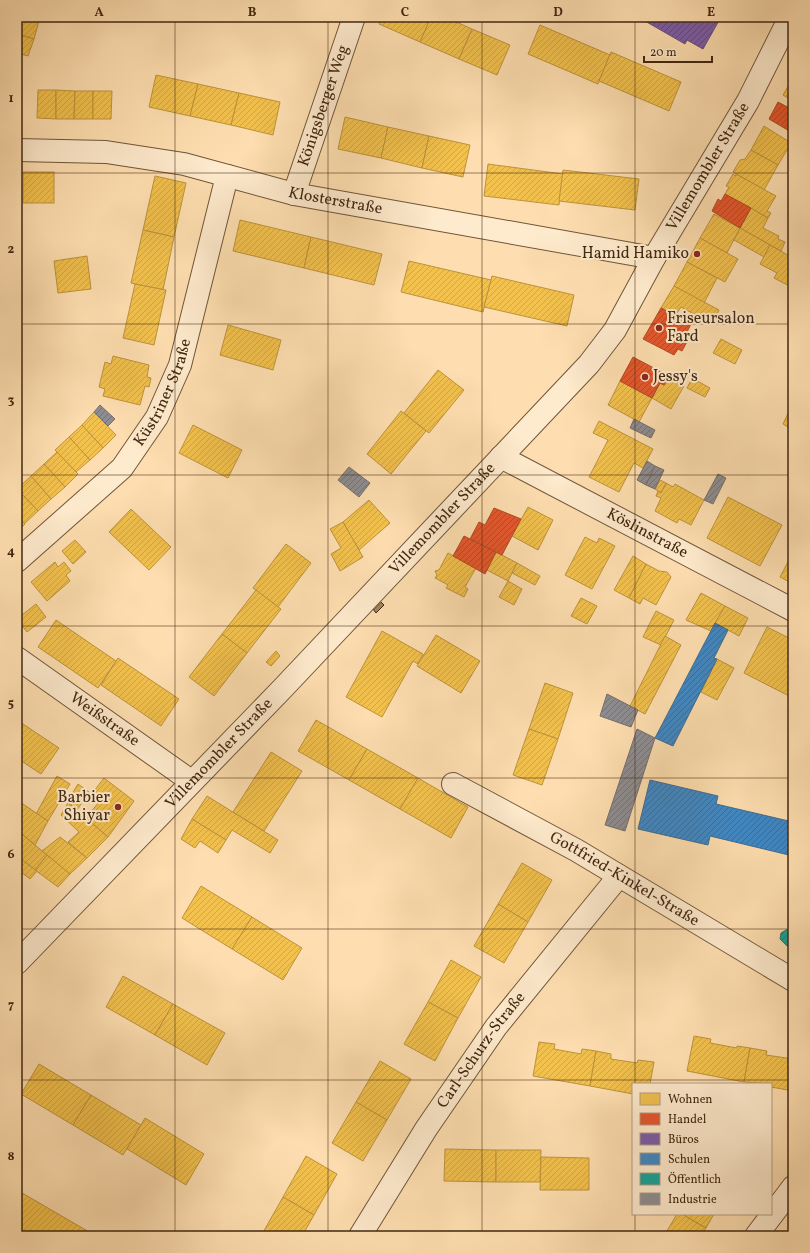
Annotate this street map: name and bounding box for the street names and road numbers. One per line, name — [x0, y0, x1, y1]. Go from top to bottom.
street label: Königsberger Weg — [293, 42, 355, 170]
street label: Villemombler Straße — [661, 99, 755, 235]
street label: Klosterstraße — [286, 182, 384, 221]
street label: Küstriner Straße — [129, 336, 197, 451]
street label: Villemombler Straße — [384, 458, 501, 580]
street label: Köslinstraße — [603, 503, 692, 564]
street label: Weißstraße — [65, 687, 144, 752]
street label: Villemombler Straße — [161, 694, 278, 814]
street label: Gottfried-Kinkel-Straße — [545, 827, 703, 932]
street label: Carl-Schurz-Straße — [432, 988, 531, 1113]

